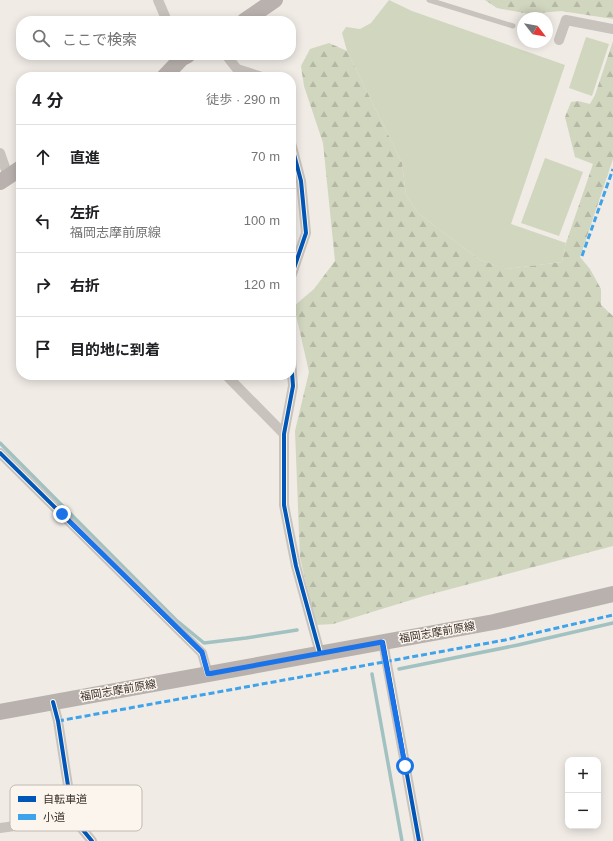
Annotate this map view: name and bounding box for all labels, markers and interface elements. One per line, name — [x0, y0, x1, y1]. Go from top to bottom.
north arrow — [517, 12, 553, 48]
search box — [16, 16, 296, 60]
icon: search — [30, 27, 52, 49]
text: ここで検索 — [62, 31, 137, 48]
text: 4 分 — [32, 91, 63, 110]
text: 徒歩 · 290 m — [206, 92, 280, 107]
icon: ahead — [32, 146, 54, 168]
text: 直進 — [70, 149, 100, 166]
text: 70 m — [251, 149, 280, 164]
text: 左折 — [70, 204, 100, 221]
icon: left — [32, 210, 54, 232]
text: 100 m — [244, 213, 280, 228]
text: 福岡志摩前原線 — [70, 225, 161, 240]
icon: right — [32, 274, 54, 296]
text: 右折 — [70, 277, 100, 294]
text: 120 m — [244, 277, 280, 292]
icon: arrive — [32, 338, 54, 360]
text: 目的地に到着 — [70, 341, 160, 358]
route end — [53, 505, 71, 523]
street label: 福岡志摩前原線 — [398, 619, 476, 645]
street label: 福岡志摩前原線 — [79, 677, 157, 703]
route start — [396, 757, 414, 775]
map controls — [565, 757, 601, 829]
button: + — [565, 757, 601, 793]
legend — [10, 785, 142, 831]
text: 自転車道 — [43, 793, 87, 805]
button: − — [565, 793, 601, 829]
text: 小道 — [43, 811, 65, 823]

